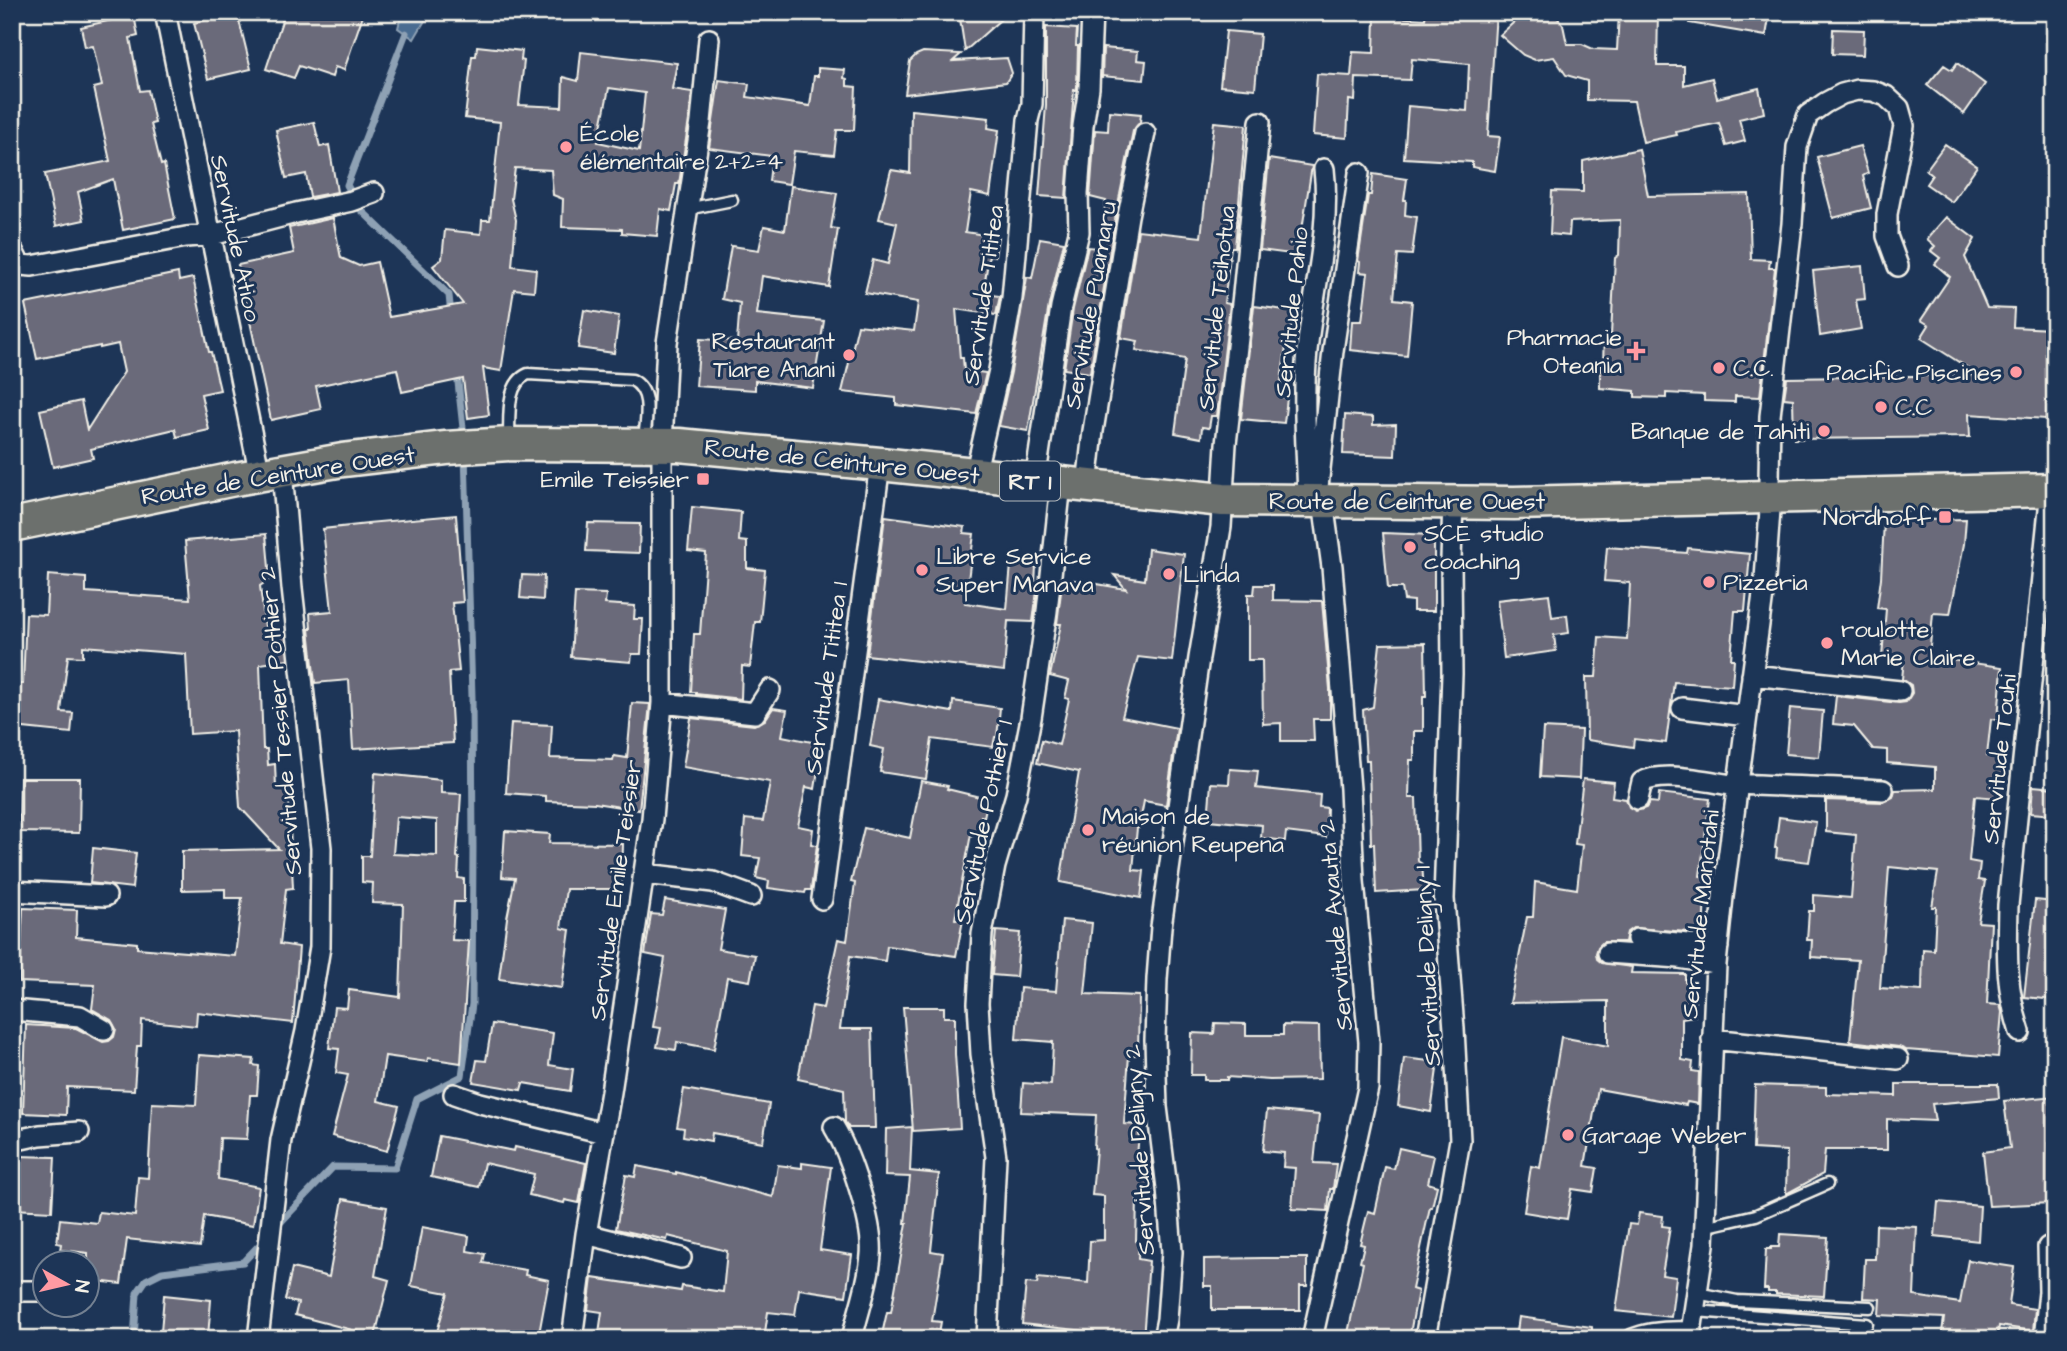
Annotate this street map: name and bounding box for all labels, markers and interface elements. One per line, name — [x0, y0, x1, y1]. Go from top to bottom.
place label: École élémentaire 2+2=4 — [580, 117, 783, 179]
marker: École élémentaire 2+2=4 — [558, 139, 574, 155]
street label: Servitude Atioo — [201, 151, 269, 325]
street label: Servitude Puamaru — [1056, 199, 1126, 412]
street label: Servitude Tititea — [955, 203, 1013, 387]
street label: Servitude Teihotua — [1189, 204, 1245, 412]
street label: Servitude Pahio — [1266, 225, 1318, 399]
place label: Pharmacie Oteania — [1507, 321, 1622, 383]
place label: Restaurant Tiare Anani — [712, 325, 835, 387]
marker: Pharmacie Oteania — [1628, 343, 1644, 359]
marker: Restaurant Tiare Anani — [841, 347, 857, 363]
place label: C.C. — [1733, 352, 1774, 386]
place label: Pacific Piscines — [1826, 356, 2002, 390]
marker: C.C. — [1711, 360, 1727, 376]
marker: Pacific Piscines — [2008, 364, 2024, 380]
place label: C.C — [1895, 391, 1932, 425]
marker: C.C — [1873, 399, 1889, 415]
place label: Banque de Tahiti — [1631, 415, 1810, 449]
marker: Banque de Tahiti — [1816, 423, 1832, 439]
street label: Route de Ceinture Ouest — [703, 431, 981, 493]
street label: Route de Ceinture Ouest — [139, 438, 418, 514]
road number: RT 1 — [1000, 461, 1060, 500]
place label: Emile Teissier — [541, 463, 689, 497]
marker: Emile Teissier — [695, 471, 711, 487]
street label: Route de Ceinture Ouest — [1269, 485, 1545, 519]
place label: Nordhoff — [1823, 501, 1932, 535]
marker: Nordhoff — [1937, 509, 1953, 525]
place label: SCE studio coaching — [1424, 517, 1544, 580]
marker: SCE studio coaching — [1402, 539, 1418, 555]
place label: Libre Service Super Manava — [936, 540, 1094, 602]
place label: Linda — [1183, 558, 1240, 592]
marker: Libre Service Super Manava — [914, 562, 930, 578]
street label: Servitude Tessier Pothier 2 — [251, 565, 311, 877]
marker: Linda — [1161, 566, 1177, 582]
place label: Pizzeria — [1723, 566, 1808, 600]
marker: Pizzeria — [1701, 574, 1717, 590]
street label: Servitude Tititea 1 — [797, 580, 857, 777]
place label: roulotte Marie Claire — [1841, 613, 1975, 675]
marker: roulotte Marie Claire — [1819, 635, 1835, 651]
street label: Servitude Touhi — [1974, 672, 2026, 846]
street label: Servitude Pothier 1 — [946, 717, 1022, 927]
street label: Servitude Emile Teissier — [581, 758, 651, 1023]
place label: Maison de réunion Reupena — [1102, 800, 1284, 862]
street label: Servitude Manotahi — [1673, 808, 1729, 1020]
street label: Servitude Avauta 2 — [1310, 818, 1362, 1032]
marker: Maison de réunion Reupena — [1080, 822, 1096, 838]
street label: Servitude Deligny 1 — [1406, 865, 1451, 1067]
street label: Servitude Deligny 2 — [1116, 1043, 1165, 1257]
place label: Garage Weber — [1582, 1119, 1747, 1154]
marker: Garage Weber — [1560, 1127, 1576, 1143]
north arrow — [32, 1250, 102, 1320]
text: N — [67, 1278, 96, 1294]

